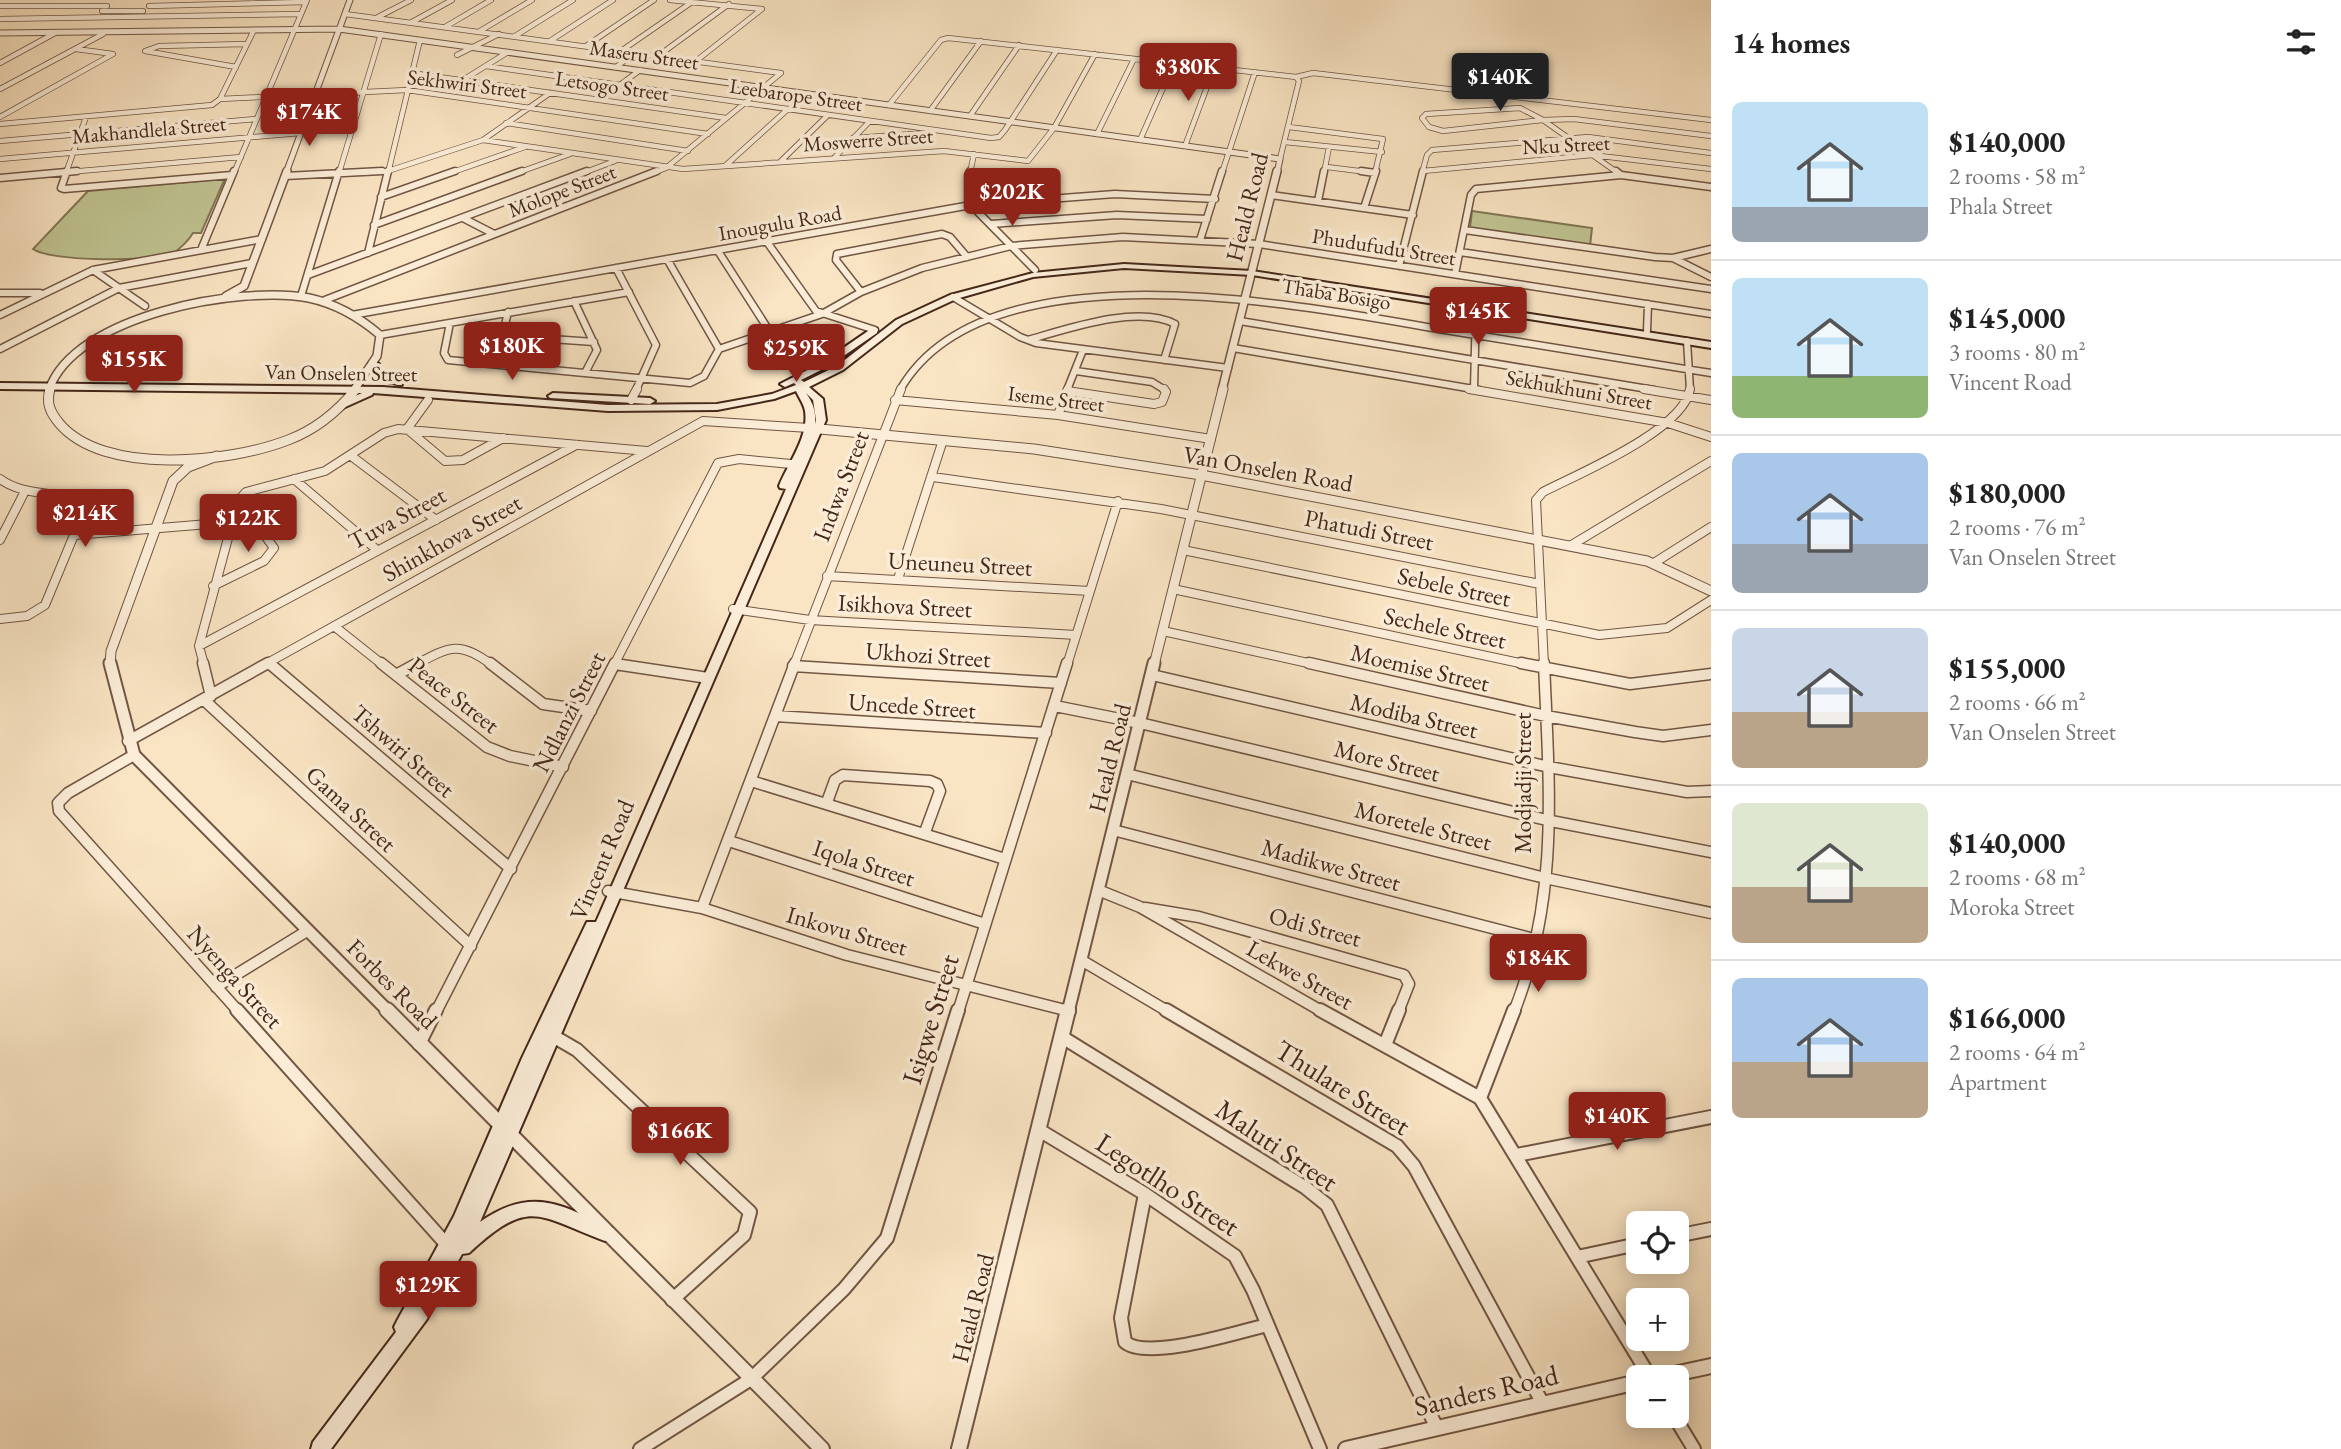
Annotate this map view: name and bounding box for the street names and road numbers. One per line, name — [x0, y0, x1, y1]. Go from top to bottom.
street label: Maseru Street — [588, 33, 701, 76]
street label: Sekhwiri Street — [406, 63, 529, 104]
street label: Letsogo Street — [554, 64, 671, 107]
street label: Leebarope Street — [728, 72, 865, 117]
street label: Makhandlela Street — [71, 109, 228, 150]
street label: Moswerre Street — [802, 121, 934, 158]
street label: Nku Street — [1521, 129, 1611, 160]
street label: Heald Road — [1218, 148, 1275, 265]
street label: Molope Street — [504, 157, 620, 223]
street label: Inougulu Road — [716, 198, 844, 247]
street label: Phudufudu Street — [1310, 222, 1458, 271]
street label: Thaba Bosigo — [1279, 272, 1393, 315]
street label: Van Onselen Street — [265, 358, 418, 387]
street label: Sekhukhuni Street — [1504, 363, 1655, 416]
street label: Iseme Street — [1006, 379, 1106, 418]
street label: Indwa Street — [805, 426, 876, 546]
street label: Van Onselen Road — [1181, 438, 1356, 499]
street label: Tuva Street — [343, 479, 451, 556]
street label: Shinkhova Street — [377, 486, 527, 589]
street label: Phatudi Street — [1302, 502, 1437, 557]
street label: Uneuneu Street — [887, 544, 1033, 583]
street label: Sebele Street — [1395, 559, 1514, 614]
street label: Isikhova Street — [837, 587, 973, 625]
street label: Sechele Street — [1381, 599, 1510, 656]
street label: Ukhozi Street — [864, 635, 992, 674]
street label: Moemise Street — [1348, 636, 1493, 699]
street label: Ndlanzi Street — [525, 646, 612, 777]
street label: Peace Street — [403, 649, 506, 740]
street label: Uncede Street — [847, 686, 977, 725]
street label: Modiba Street — [1347, 686, 1481, 745]
street label: Tshwiri Street — [345, 697, 462, 804]
street label: Heald Road — [1081, 699, 1138, 816]
street label: Modjadji Street — [1507, 712, 1538, 854]
street label: More Street — [1331, 732, 1444, 789]
street label: Gama Street — [299, 759, 404, 859]
street label: Vincent Road — [562, 794, 641, 925]
street label: Moretele Street — [1351, 794, 1495, 858]
street label: Madikwe Street — [1258, 831, 1405, 898]
street label: Iqola Street — [809, 832, 919, 894]
street label: Inkovu Street — [783, 898, 912, 963]
street label: Odi Street — [1266, 899, 1365, 954]
street label: Nyenga Street — [181, 919, 290, 1035]
street label: Forbes Road — [340, 932, 445, 1036]
street label: Lekwe Street — [1241, 933, 1359, 1017]
street label: Isigwe Street — [893, 949, 967, 1088]
street label: Thulare Street — [1268, 1031, 1418, 1143]
street label: Maluti Street — [1209, 1091, 1345, 1199]
street label: Legotlho Street — [1089, 1124, 1247, 1244]
street label: Heald Road — [944, 1249, 1001, 1366]
street label: Sanders Road — [1410, 1356, 1562, 1424]

